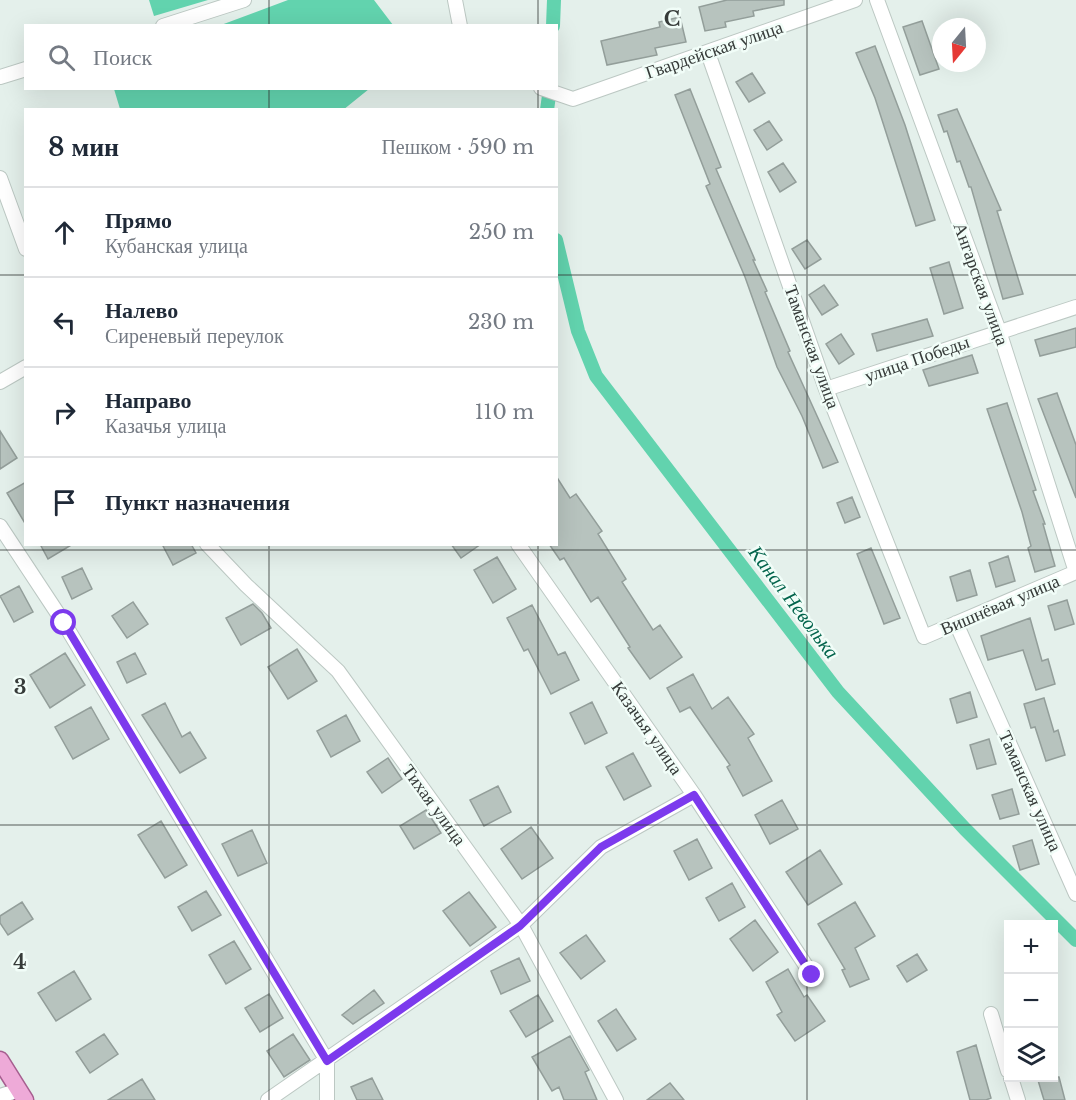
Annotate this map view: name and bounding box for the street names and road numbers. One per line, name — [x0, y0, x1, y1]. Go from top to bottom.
street label: Гвардейская улица — [642, 16, 786, 84]
street label: Ангарская улица — [949, 219, 1013, 349]
street label: Таманская улица — [779, 282, 845, 412]
street label: улица Победы — [862, 331, 972, 387]
street label: Вишнёвая улица — [937, 570, 1063, 640]
street label: Казачья улица — [607, 677, 687, 779]
street label: Таманская улица — [994, 727, 1066, 855]
street label: Тихая улица — [397, 760, 471, 850]

